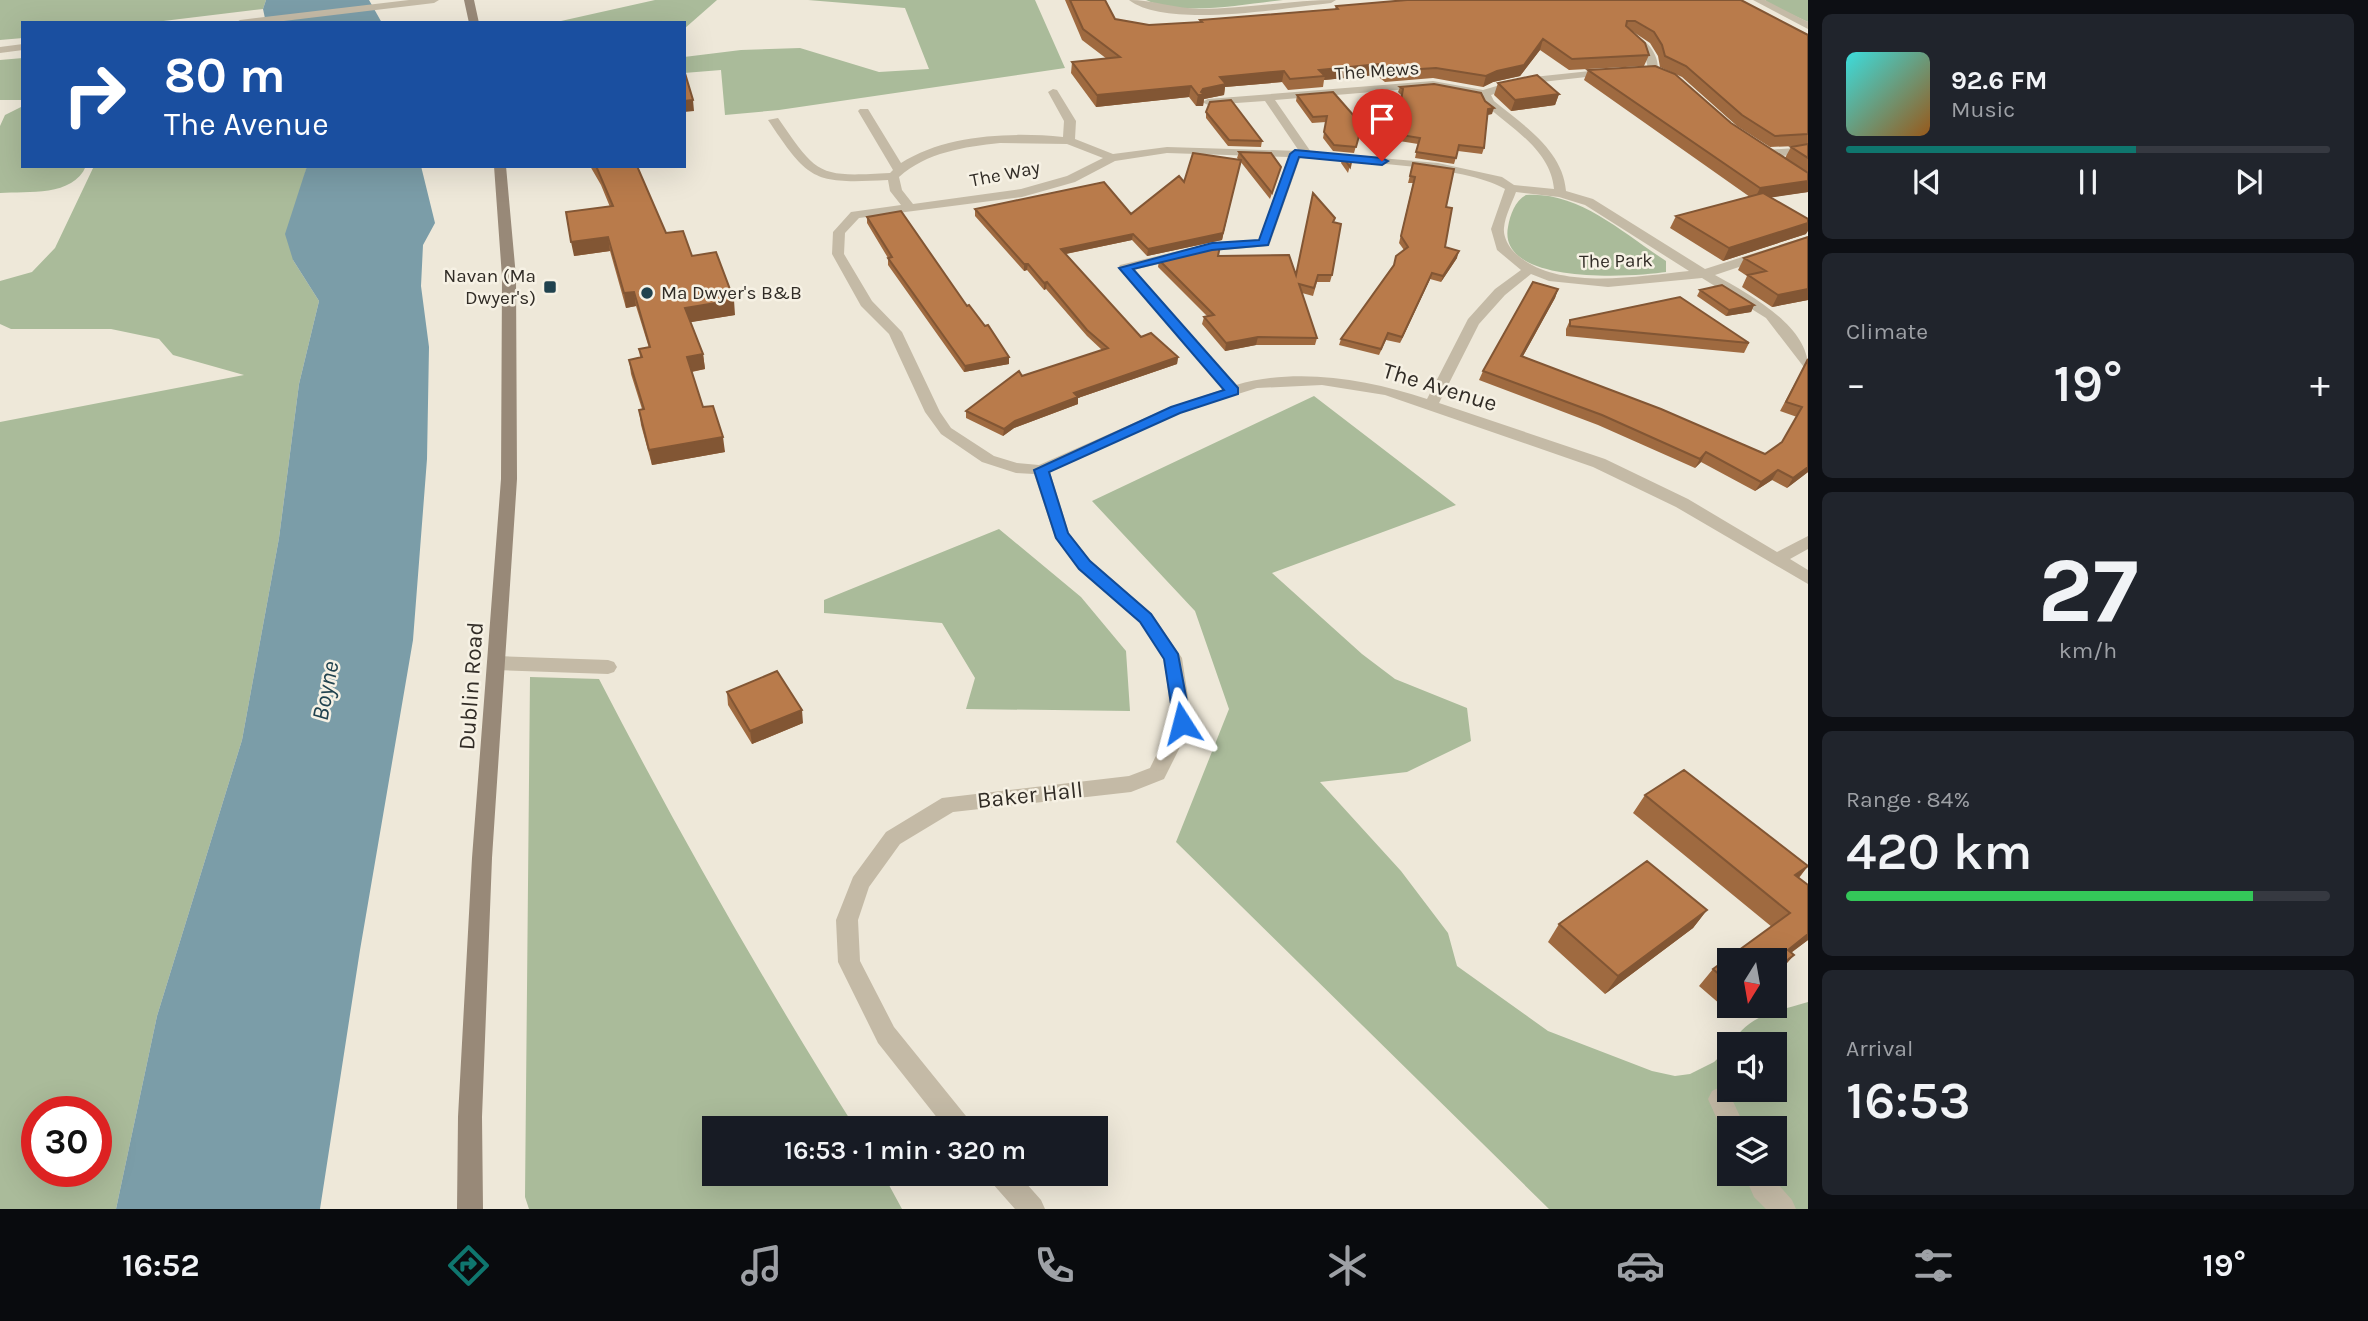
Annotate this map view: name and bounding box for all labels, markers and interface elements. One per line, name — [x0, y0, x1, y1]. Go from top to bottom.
text: 80 m — [164, 47, 286, 104]
icon: right — [49, 49, 140, 140]
street label: The Mews — [1334, 57, 1420, 85]
text: 92.6 FM — [1951, 65, 2048, 96]
pin — [1352, 89, 1412, 161]
text: Music — [1951, 96, 2015, 123]
icon: arrive — [1363, 100, 1401, 138]
text: The Avenue — [164, 106, 329, 143]
street label: The Way — [968, 156, 1042, 192]
icon: previous — [1908, 163, 1946, 201]
icon: pause — [2069, 163, 2107, 201]
icon: next — [2230, 163, 2268, 201]
street label: The Park — [1579, 249, 1653, 273]
place label: Navan (Ma Dwyer's) — [443, 265, 536, 309]
marker: Navan (Ma Dwyer's) — [542, 279, 558, 295]
place label: Ma Dwyer's B&B — [661, 282, 802, 304]
marker: Ma Dwyer's B&B — [639, 285, 655, 301]
text: Climate — [1846, 318, 1928, 345]
text: 19° — [2054, 353, 2122, 414]
street label: The Avenue — [1379, 357, 1501, 417]
text: − — [1846, 362, 1866, 407]
text: + — [2310, 362, 2330, 407]
text: 27 — [2038, 538, 2138, 644]
street label: Dublin Road — [453, 621, 489, 751]
text: km/h — [2059, 637, 2117, 664]
water label: Boyne — [306, 659, 344, 723]
position arrow — [1145, 686, 1219, 760]
street label: Baker Hall — [976, 776, 1084, 814]
text: Range · 84% — [1846, 786, 1970, 813]
text: 420 km — [1846, 821, 2032, 882]
north arrow — [1717, 948, 1787, 1018]
map controls — [1717, 948, 1787, 1186]
button: sound — [1717, 1032, 1787, 1102]
text: Arrival — [1846, 1035, 1913, 1062]
text: 16:53 — [1846, 1070, 1971, 1131]
speed limit sign: 30 — [21, 1096, 112, 1187]
button: layers — [1717, 1116, 1787, 1186]
text: 16:53 · 1 min · 320 m — [784, 1135, 1026, 1166]
icon: directions — [444, 1241, 493, 1290]
icon: music — [737, 1241, 786, 1290]
icon: phone — [1030, 1241, 1079, 1290]
icon: climate — [1323, 1241, 1372, 1290]
icon: car — [1616, 1241, 1665, 1290]
icon: filters — [1909, 1241, 1958, 1290]
text: 16:52 — [122, 1247, 200, 1284]
text: 19° — [2203, 1247, 2246, 1284]

